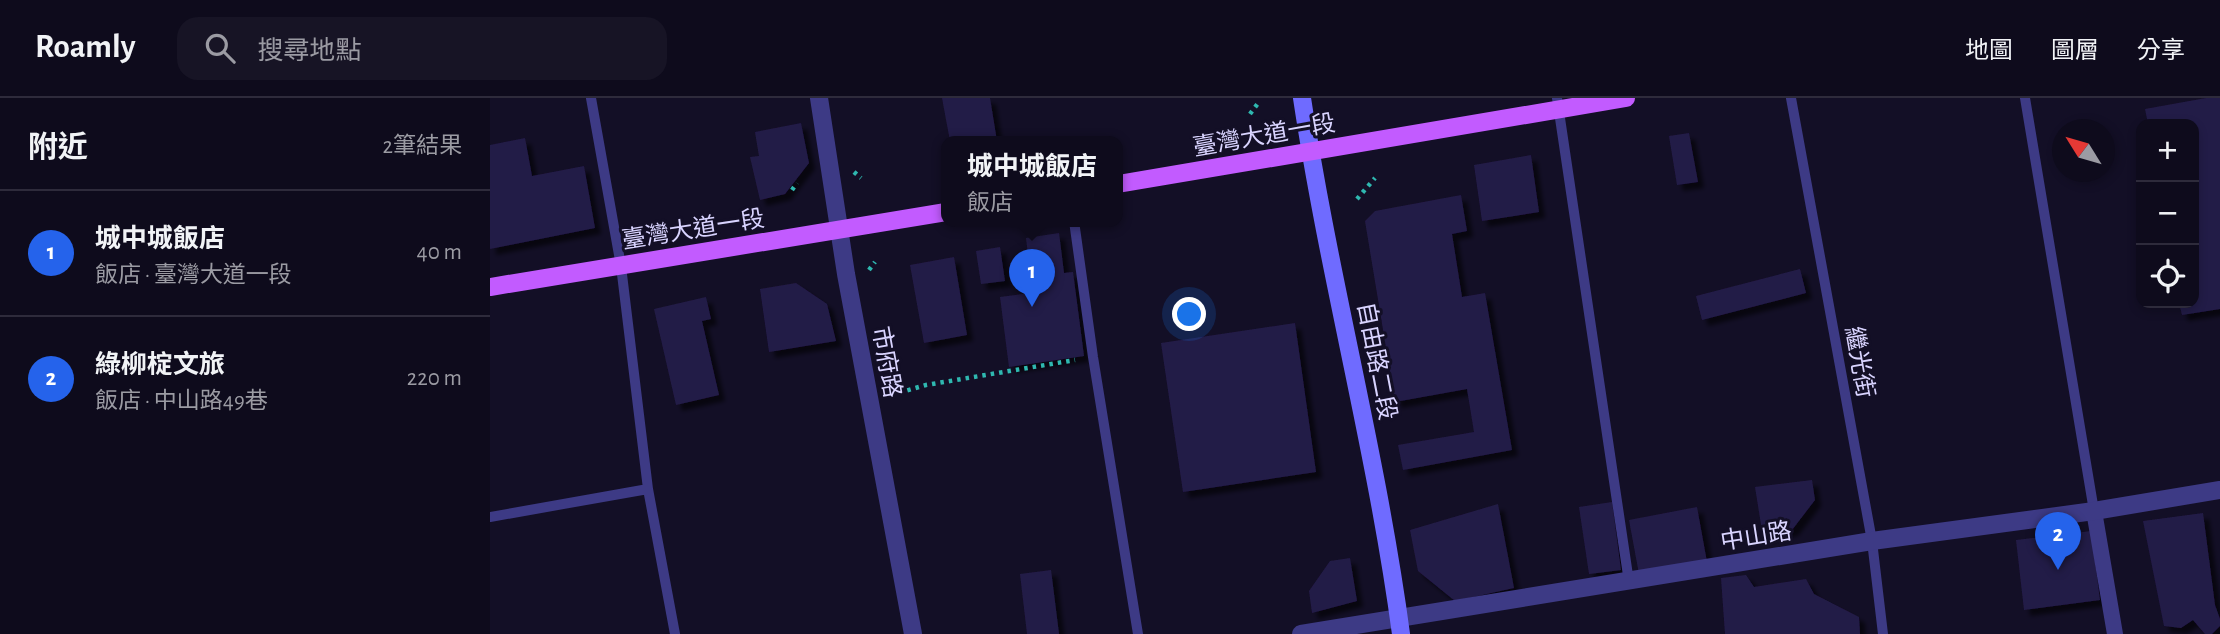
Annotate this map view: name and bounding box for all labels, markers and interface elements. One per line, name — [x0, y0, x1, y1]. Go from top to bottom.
search box — [177, 17, 667, 80]
icon: search — [201, 29, 239, 67]
text: Roamly — [35, 31, 135, 64]
text: 搜尋地點 — [257, 38, 361, 64]
text: 地圖 — [1965, 39, 2013, 63]
text: 圖層 — [2051, 39, 2099, 63]
text: 分享 — [2137, 39, 2185, 63]
street label: 臺灣大道一段 — [1191, 110, 1337, 160]
north arrow — [2052, 119, 2115, 182]
map controls — [2136, 119, 2199, 308]
button: + — [2136, 119, 2199, 182]
text: 附近 — [28, 133, 88, 163]
text: 2筆結果 — [383, 135, 462, 158]
popup — [941, 136, 1123, 227]
text: 城中城飯店 — [967, 154, 1097, 180]
button: − — [2136, 182, 2199, 245]
text: 飯店 — [967, 192, 1013, 215]
street label: 臺灣大道一段 — [620, 205, 766, 253]
text: 城中城飯店 — [95, 226, 225, 252]
text: 1 — [47, 241, 55, 264]
text: 40 m — [417, 241, 462, 264]
button: locate — [2136, 245, 2199, 308]
pin: 1 — [1009, 249, 1055, 307]
text: 飯店 · 臺灣大道一段 — [95, 264, 292, 287]
your location — [1172, 297, 1206, 331]
street label: 自由路二段 — [1353, 300, 1401, 422]
street label: 市府路 — [868, 324, 906, 400]
street label: 繼光街 — [1841, 324, 1879, 400]
text: 綠柳椗文旅 — [95, 352, 225, 378]
text: 2 — [46, 367, 56, 390]
text: 220 m — [407, 367, 462, 390]
text: 飯店 · 中山路49巷 — [95, 390, 268, 413]
pin: 2 — [2035, 512, 2081, 570]
street label: 中山路 — [1718, 518, 1794, 554]

